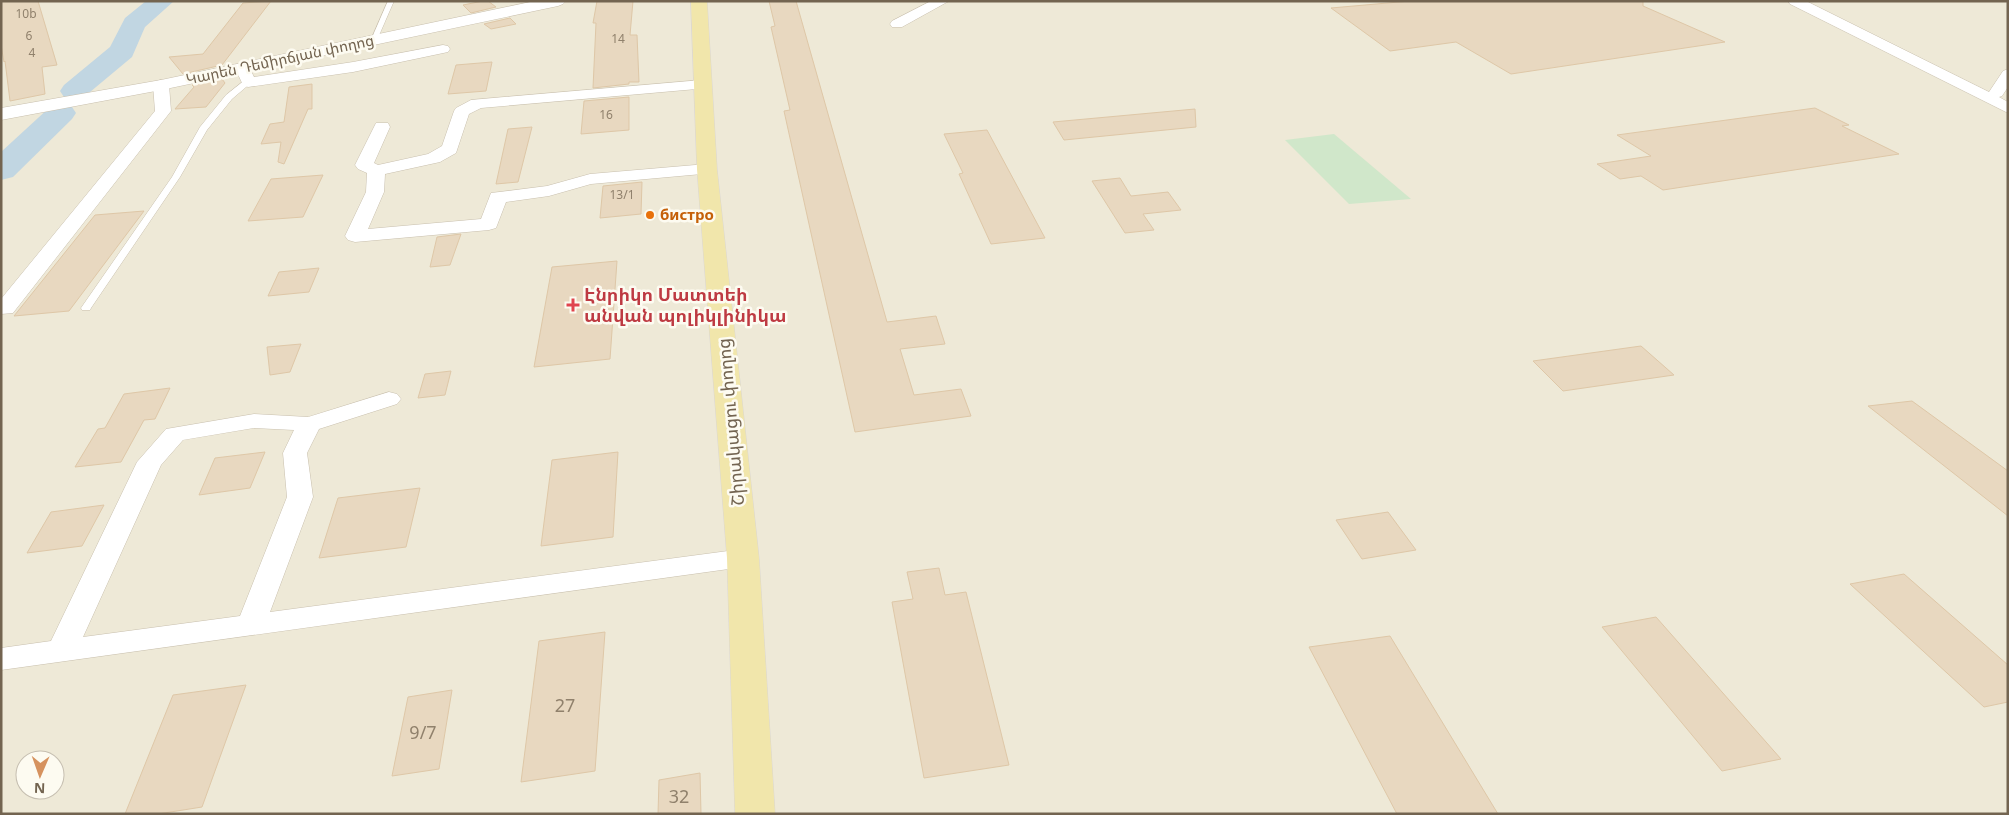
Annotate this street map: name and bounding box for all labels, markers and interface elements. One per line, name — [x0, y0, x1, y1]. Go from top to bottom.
house number: 10b — [15, 5, 37, 22]
house number: 6 — [26, 27, 33, 44]
street label: Կարեն Դեմիրճյան փողոց — [184, 29, 376, 89]
house number: 14 — [611, 30, 625, 47]
house number: 4 — [29, 44, 36, 61]
house number: 16 — [599, 106, 613, 123]
house number: 13/1 — [609, 186, 635, 203]
place label: бистро — [660, 204, 714, 224]
marker: бистро — [644, 209, 656, 221]
place label: Էնրիկո Մատտեի անվան պոլիկլինիկա — [584, 282, 786, 327]
marker: Էնրիկո Մատտեի անվան պոլիկլինիկա — [566, 298, 580, 312]
street label: Շիրակացու փողոց — [711, 337, 749, 507]
house number: 27 — [555, 693, 575, 717]
house number: 9/7 — [409, 720, 437, 744]
north arrow — [15, 750, 65, 800]
text: N — [34, 779, 46, 798]
house number: 32 — [669, 784, 689, 808]

